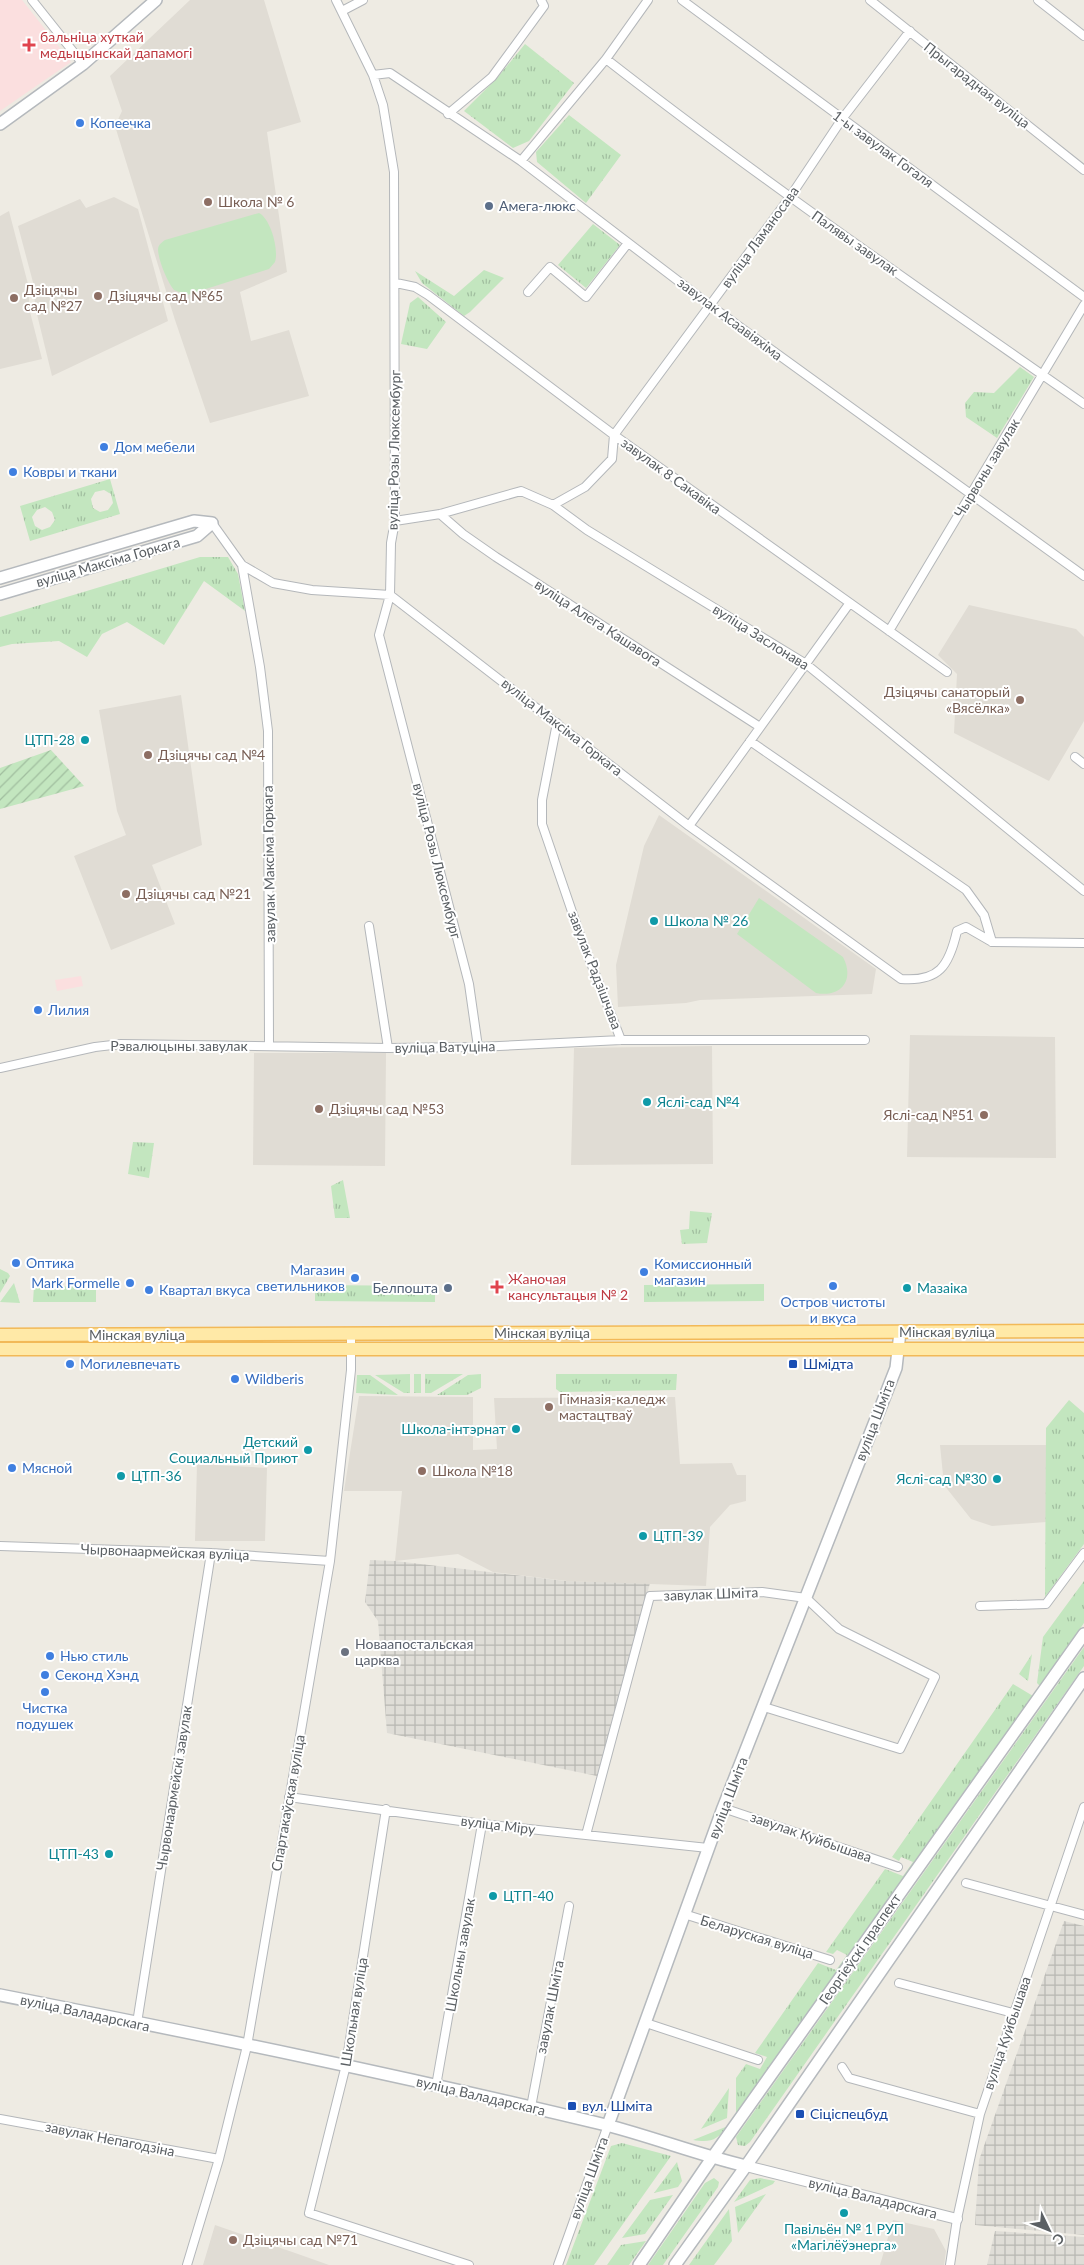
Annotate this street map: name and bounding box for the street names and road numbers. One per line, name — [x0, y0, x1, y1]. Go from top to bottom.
street label: Прыгарадная вуліца — [921, 38, 1034, 131]
street label: 1-ы завулак Гогаля — [830, 106, 937, 191]
street label: вуліца Ламаносава — [717, 183, 802, 291]
street label: Палявы завулак — [809, 206, 902, 279]
street label: завулак Асаавіяхіма — [675, 274, 786, 364]
street label: вуліца Розы Люксембург — [384, 370, 403, 530]
street label: Чырвоны завулак — [950, 415, 1023, 520]
street label: завулак 8 Сакавіка — [618, 434, 725, 518]
street label: вуліца Максіма Горкага — [34, 533, 182, 590]
street label: вуліца Алега Кашавога — [532, 575, 665, 670]
street label: вуліца Заслонава — [710, 600, 813, 673]
street label: вуліца Максіма Горкага — [498, 674, 626, 779]
street label: вуліца Розы Люксембург — [410, 781, 465, 941]
street label: завулак Максіма Горкага — [259, 785, 278, 943]
street label: завулак Радзішчава — [565, 908, 626, 1032]
street label: Рэвалюцыны завулак — [110, 1037, 248, 1054]
street label: вуліца Ватуціна — [395, 1037, 495, 1056]
street label: Мінская вуліца — [899, 1323, 995, 1340]
street label: Мінская вуліца — [494, 1324, 590, 1341]
street label: Мінская вуліца — [89, 1326, 185, 1343]
street label: вуліца Шміта — [851, 1377, 898, 1463]
street label: Чырвонаармейская вуліца — [80, 1540, 250, 1563]
street label: завулак Шміта — [663, 1583, 759, 1604]
street label: Чырвонаармейскі завулак — [152, 1703, 195, 1872]
street label: Спартакаўская вуліца — [267, 1733, 308, 1873]
street label: вуліца Шміта — [704, 1755, 751, 1841]
street label: завулак Куйбышава — [748, 1808, 874, 1865]
street label: вуліца Міру — [460, 1811, 537, 1838]
street label: Георгіеўскі праспект — [815, 1890, 904, 2007]
street label: Школьны завулак — [441, 1896, 478, 2013]
street label: Беларуская вуліца — [698, 1911, 816, 1962]
street label: Школьная вуліца — [336, 1956, 371, 2068]
street label: завулак Шміта — [532, 1959, 567, 2055]
street label: вуліца Куйбышава — [979, 1974, 1034, 2092]
street label: вуліца Валадарскага — [19, 1990, 151, 2035]
street label: вуліца Валадарскага — [415, 2072, 547, 2119]
street label: завулак Непагодзіна — [44, 2118, 176, 2159]
street label: вуліца Шміта — [566, 2134, 611, 2221]
street label: вуліца Валадарскага — [807, 2173, 939, 2222]

